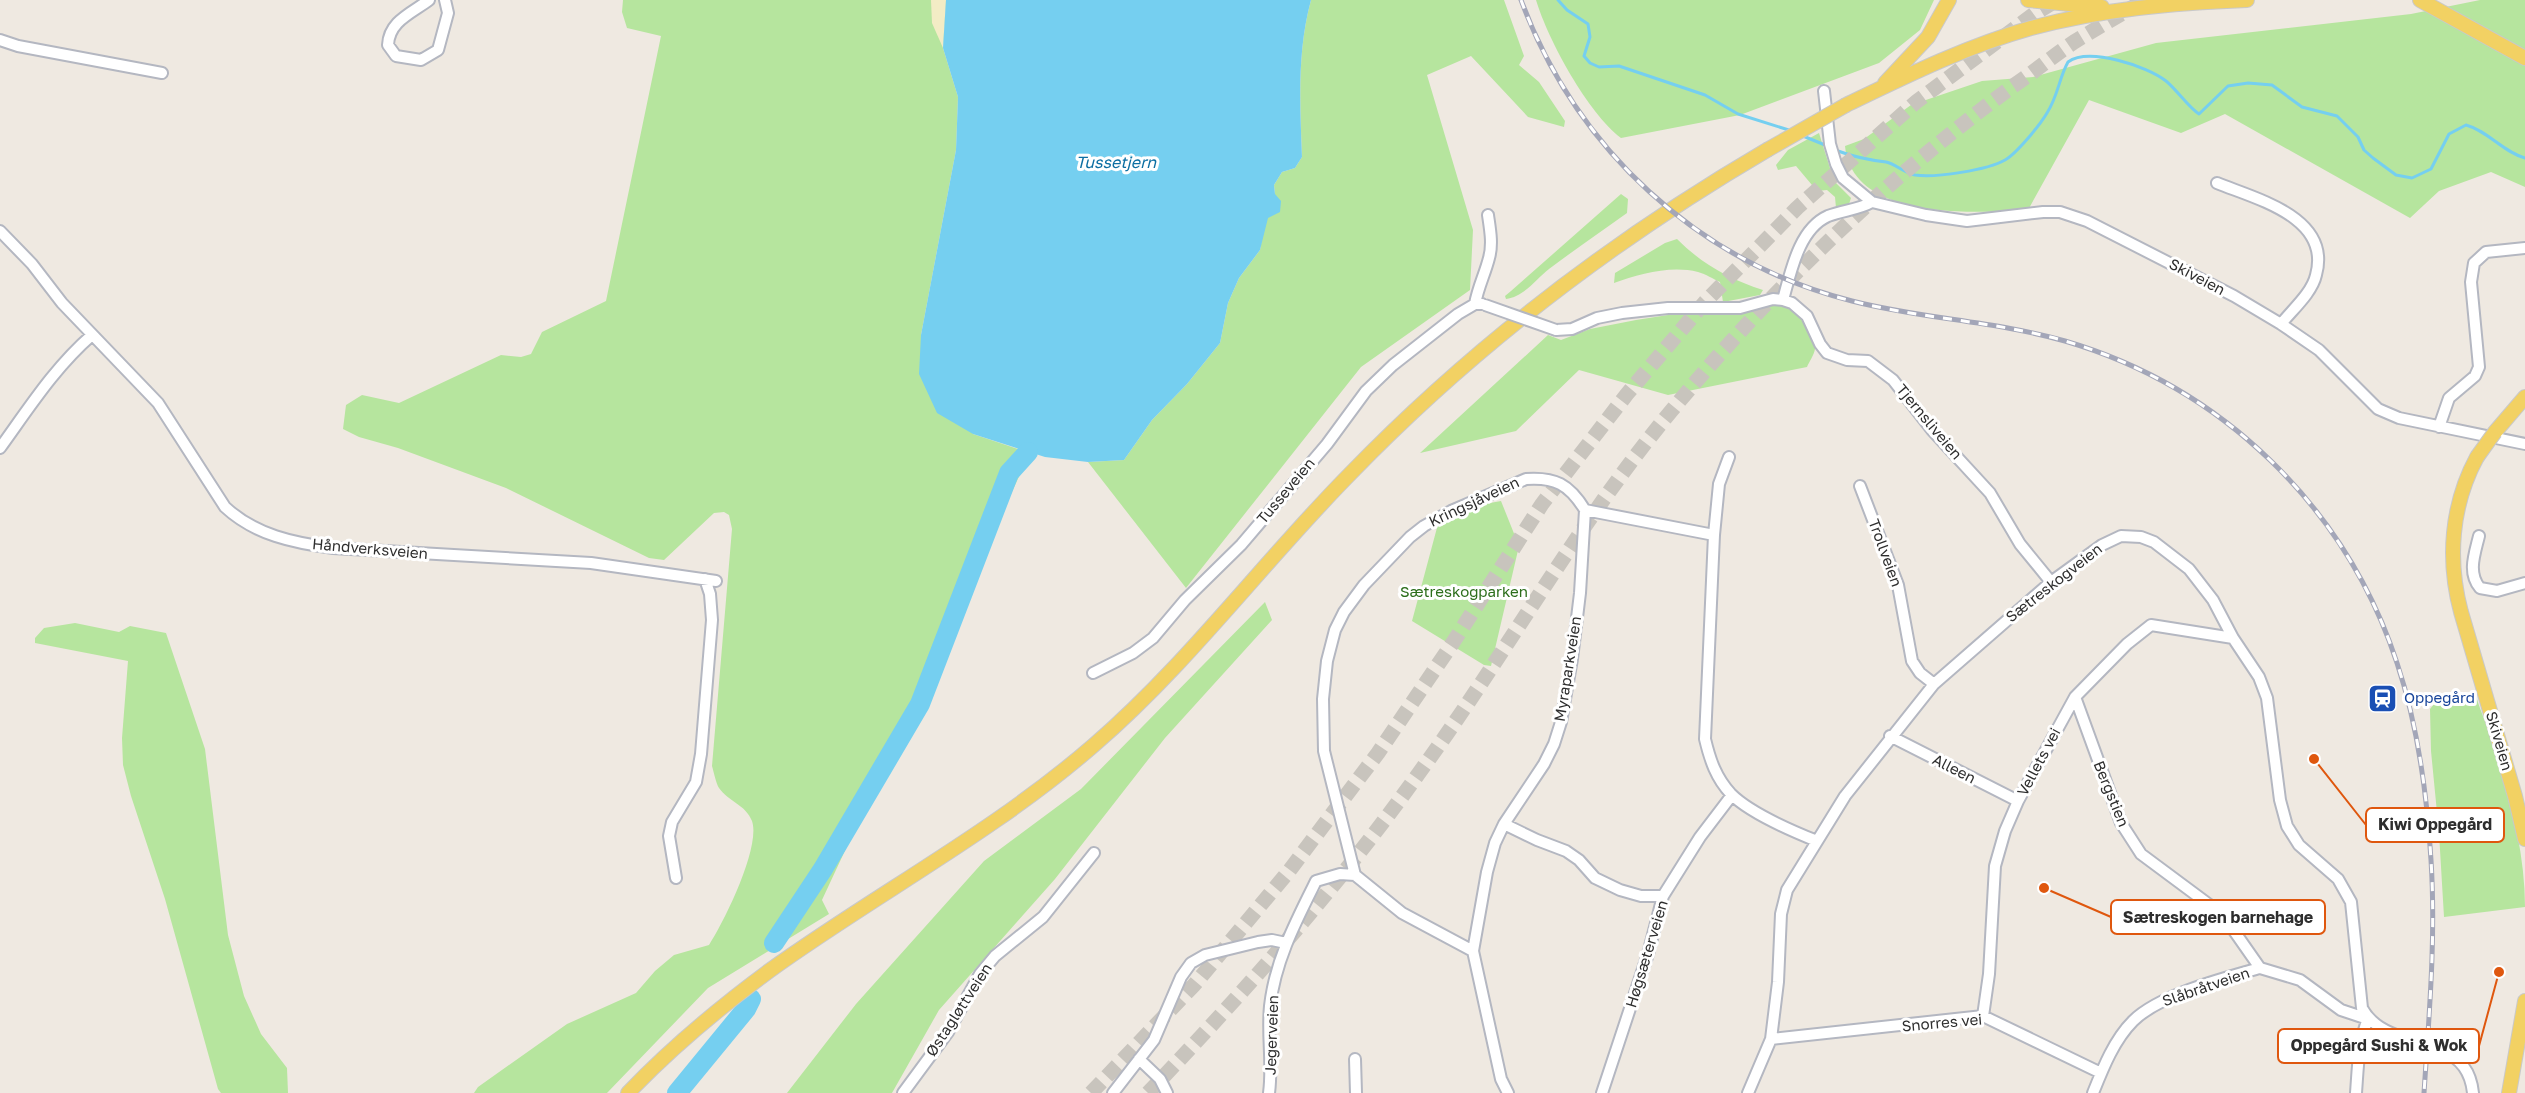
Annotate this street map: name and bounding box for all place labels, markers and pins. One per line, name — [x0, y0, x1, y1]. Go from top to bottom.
station icon: Oppegård — [2367, 682, 2399, 714]
place label: Oppegård — [2404, 688, 2475, 706]
callout: Kiwi Oppegård — [2366, 808, 2504, 842]
callout: Sætreskogen barnehage — [2111, 900, 2325, 934]
callout: Oppegård Sushi & Wok — [2278, 1029, 2479, 1063]

